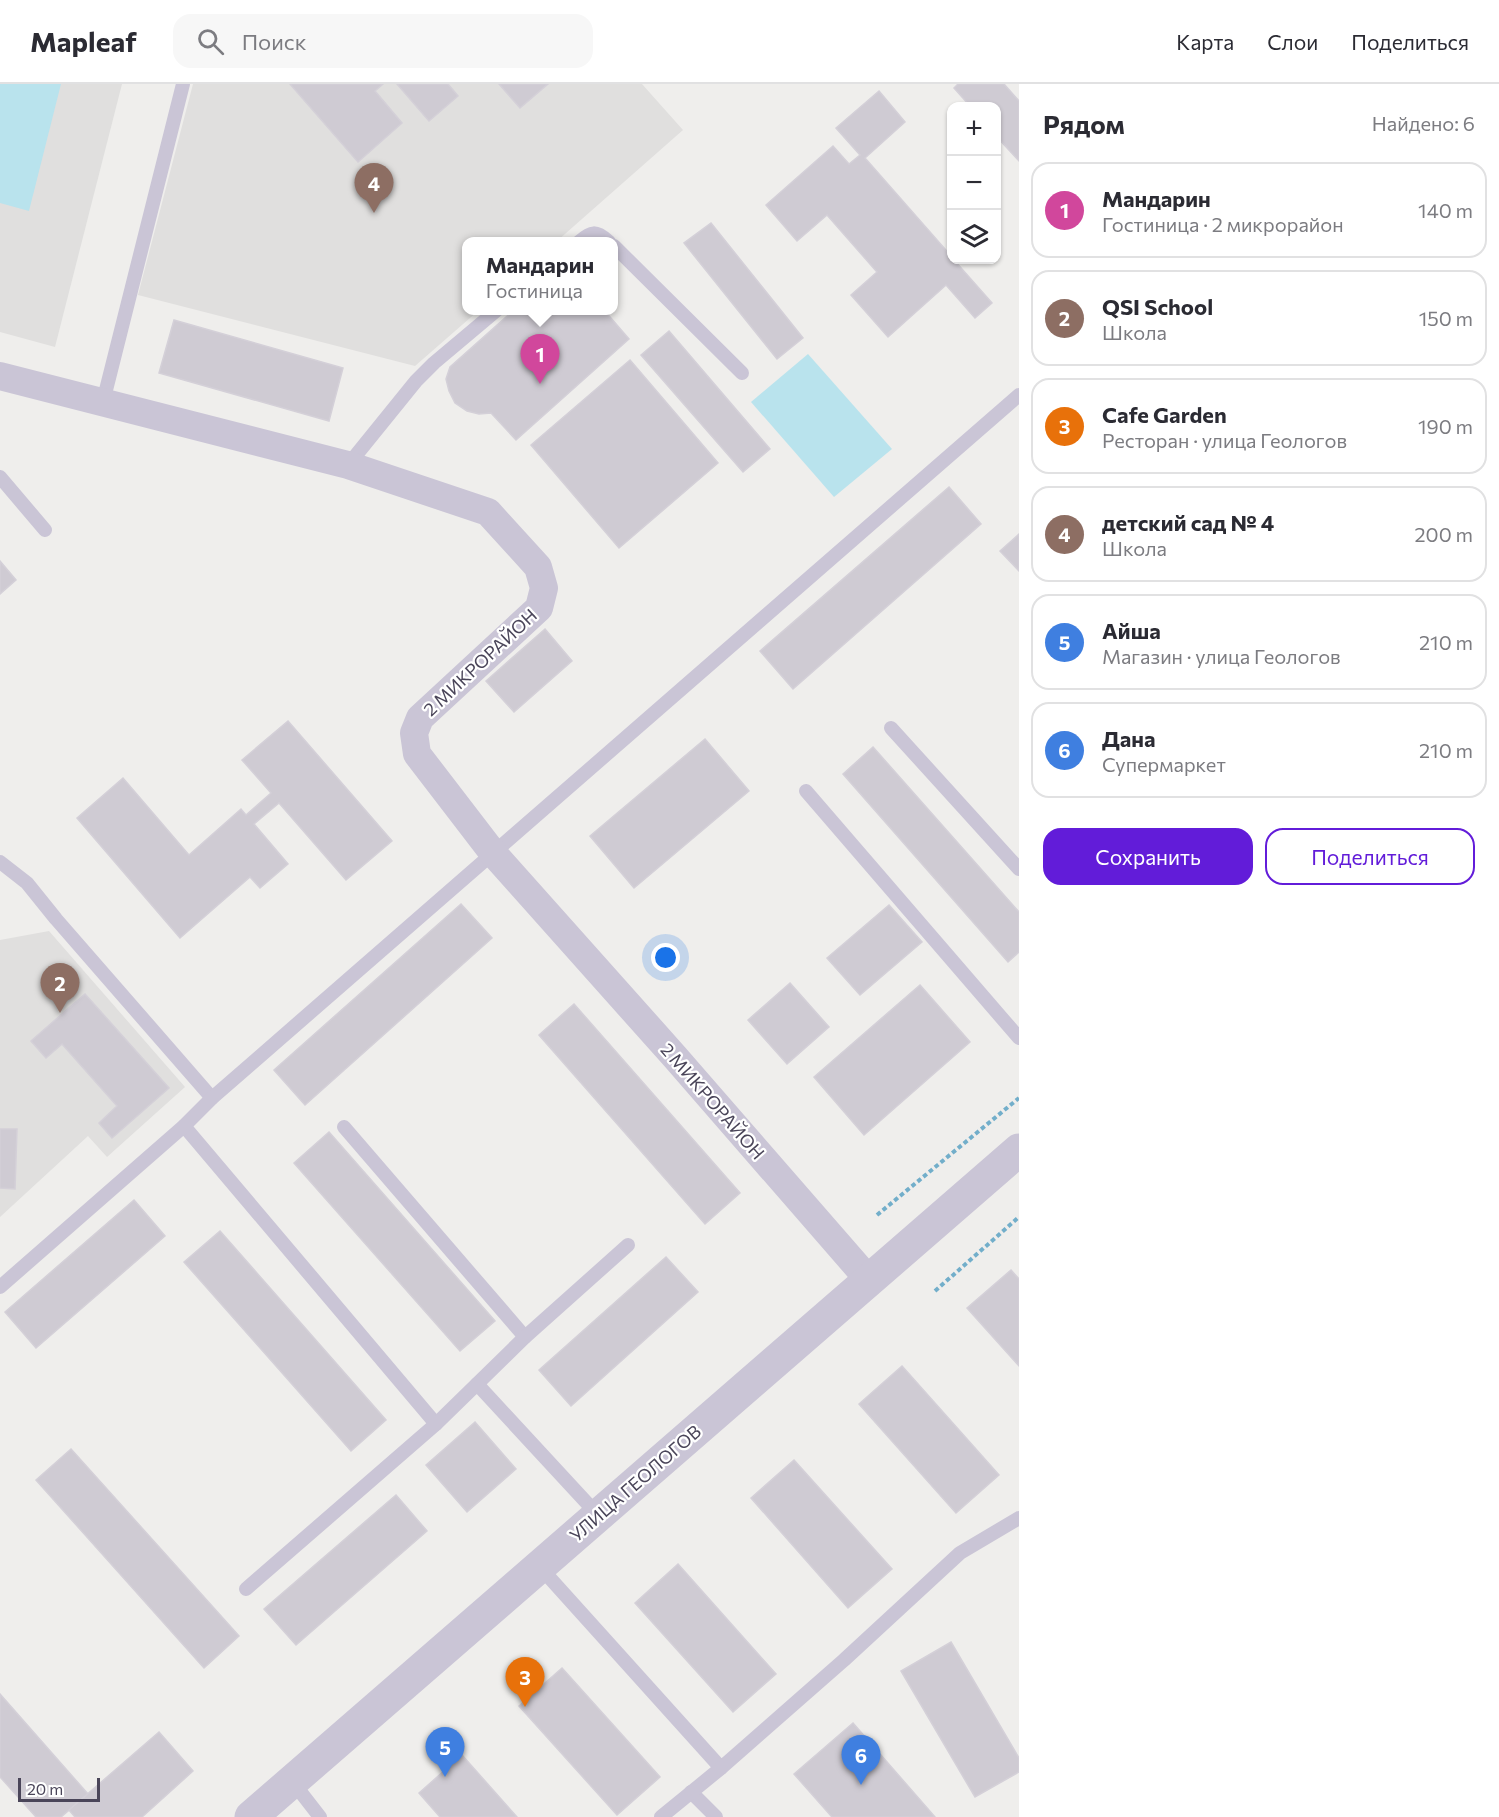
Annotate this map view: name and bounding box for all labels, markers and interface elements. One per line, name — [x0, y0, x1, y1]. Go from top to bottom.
search box — [173, 14, 593, 68]
text: Mapleaf — [30, 24, 137, 58]
icon: search — [194, 25, 227, 58]
text: Поиск — [242, 28, 306, 55]
text: Карта — [1176, 29, 1234, 54]
text: Слои — [1267, 29, 1318, 54]
text: Поделиться — [1351, 29, 1469, 54]
map controls — [947, 102, 1001, 264]
button: + — [947, 102, 1001, 156]
text: Рядом — [1043, 108, 1125, 139]
text: Найдено: 6 — [1372, 111, 1475, 135]
button: − — [947, 156, 1001, 210]
pin: 4 — [354, 164, 394, 213]
text: Мандарин — [1102, 185, 1211, 212]
text: 1 — [1060, 198, 1069, 222]
text: 140 m — [1418, 198, 1473, 222]
button: layers — [947, 210, 1001, 264]
text: Гостиница · 2 микрорайон — [1102, 212, 1344, 236]
popup — [462, 237, 618, 315]
text: Мандарин — [486, 251, 594, 278]
text: Гостиница — [486, 278, 583, 302]
text: QSI School — [1102, 293, 1213, 320]
text: 2 — [1059, 306, 1070, 330]
text: 150 m — [1419, 306, 1473, 330]
text: Школа — [1102, 320, 1167, 344]
pin: 1 — [520, 334, 560, 384]
text: Cafe Garden — [1102, 401, 1227, 428]
text: 3 — [1059, 414, 1070, 438]
text: 190 m — [1418, 414, 1473, 438]
text: Ресторан · улица Геологов — [1102, 428, 1347, 452]
text: детский сад № 4 — [1102, 509, 1274, 536]
text: 4 — [1058, 522, 1071, 546]
text: 200 m — [1415, 522, 1473, 546]
text: Школа — [1102, 536, 1167, 560]
street label: 2 МИКРОРАЙОН — [419, 604, 541, 720]
text: Айша — [1102, 617, 1161, 644]
text: 5 — [1059, 630, 1070, 654]
text: 210 m — [1419, 630, 1473, 654]
text: Магазин · улица Геологов — [1102, 644, 1341, 668]
text: Дана — [1102, 725, 1155, 752]
text: 6 — [1058, 738, 1071, 762]
text: 210 m — [1419, 738, 1473, 762]
text: Супермаркет — [1102, 752, 1226, 776]
button: Сохранить — [1043, 828, 1253, 885]
button: Поделиться — [1265, 828, 1475, 885]
your location — [651, 943, 680, 972]
pin: 2 — [40, 964, 80, 1013]
street label: 2 МИКРОРАЙОН — [657, 1038, 769, 1164]
street label: УЛИЦА ГЕОЛОГОВ — [565, 1420, 705, 1546]
pin: 3 — [506, 1658, 544, 1707]
pin: 5 — [426, 1728, 464, 1777]
pin: 6 — [842, 1736, 880, 1785]
scale bar — [18, 1775, 100, 1802]
text: 20 m — [27, 1779, 63, 1798]

